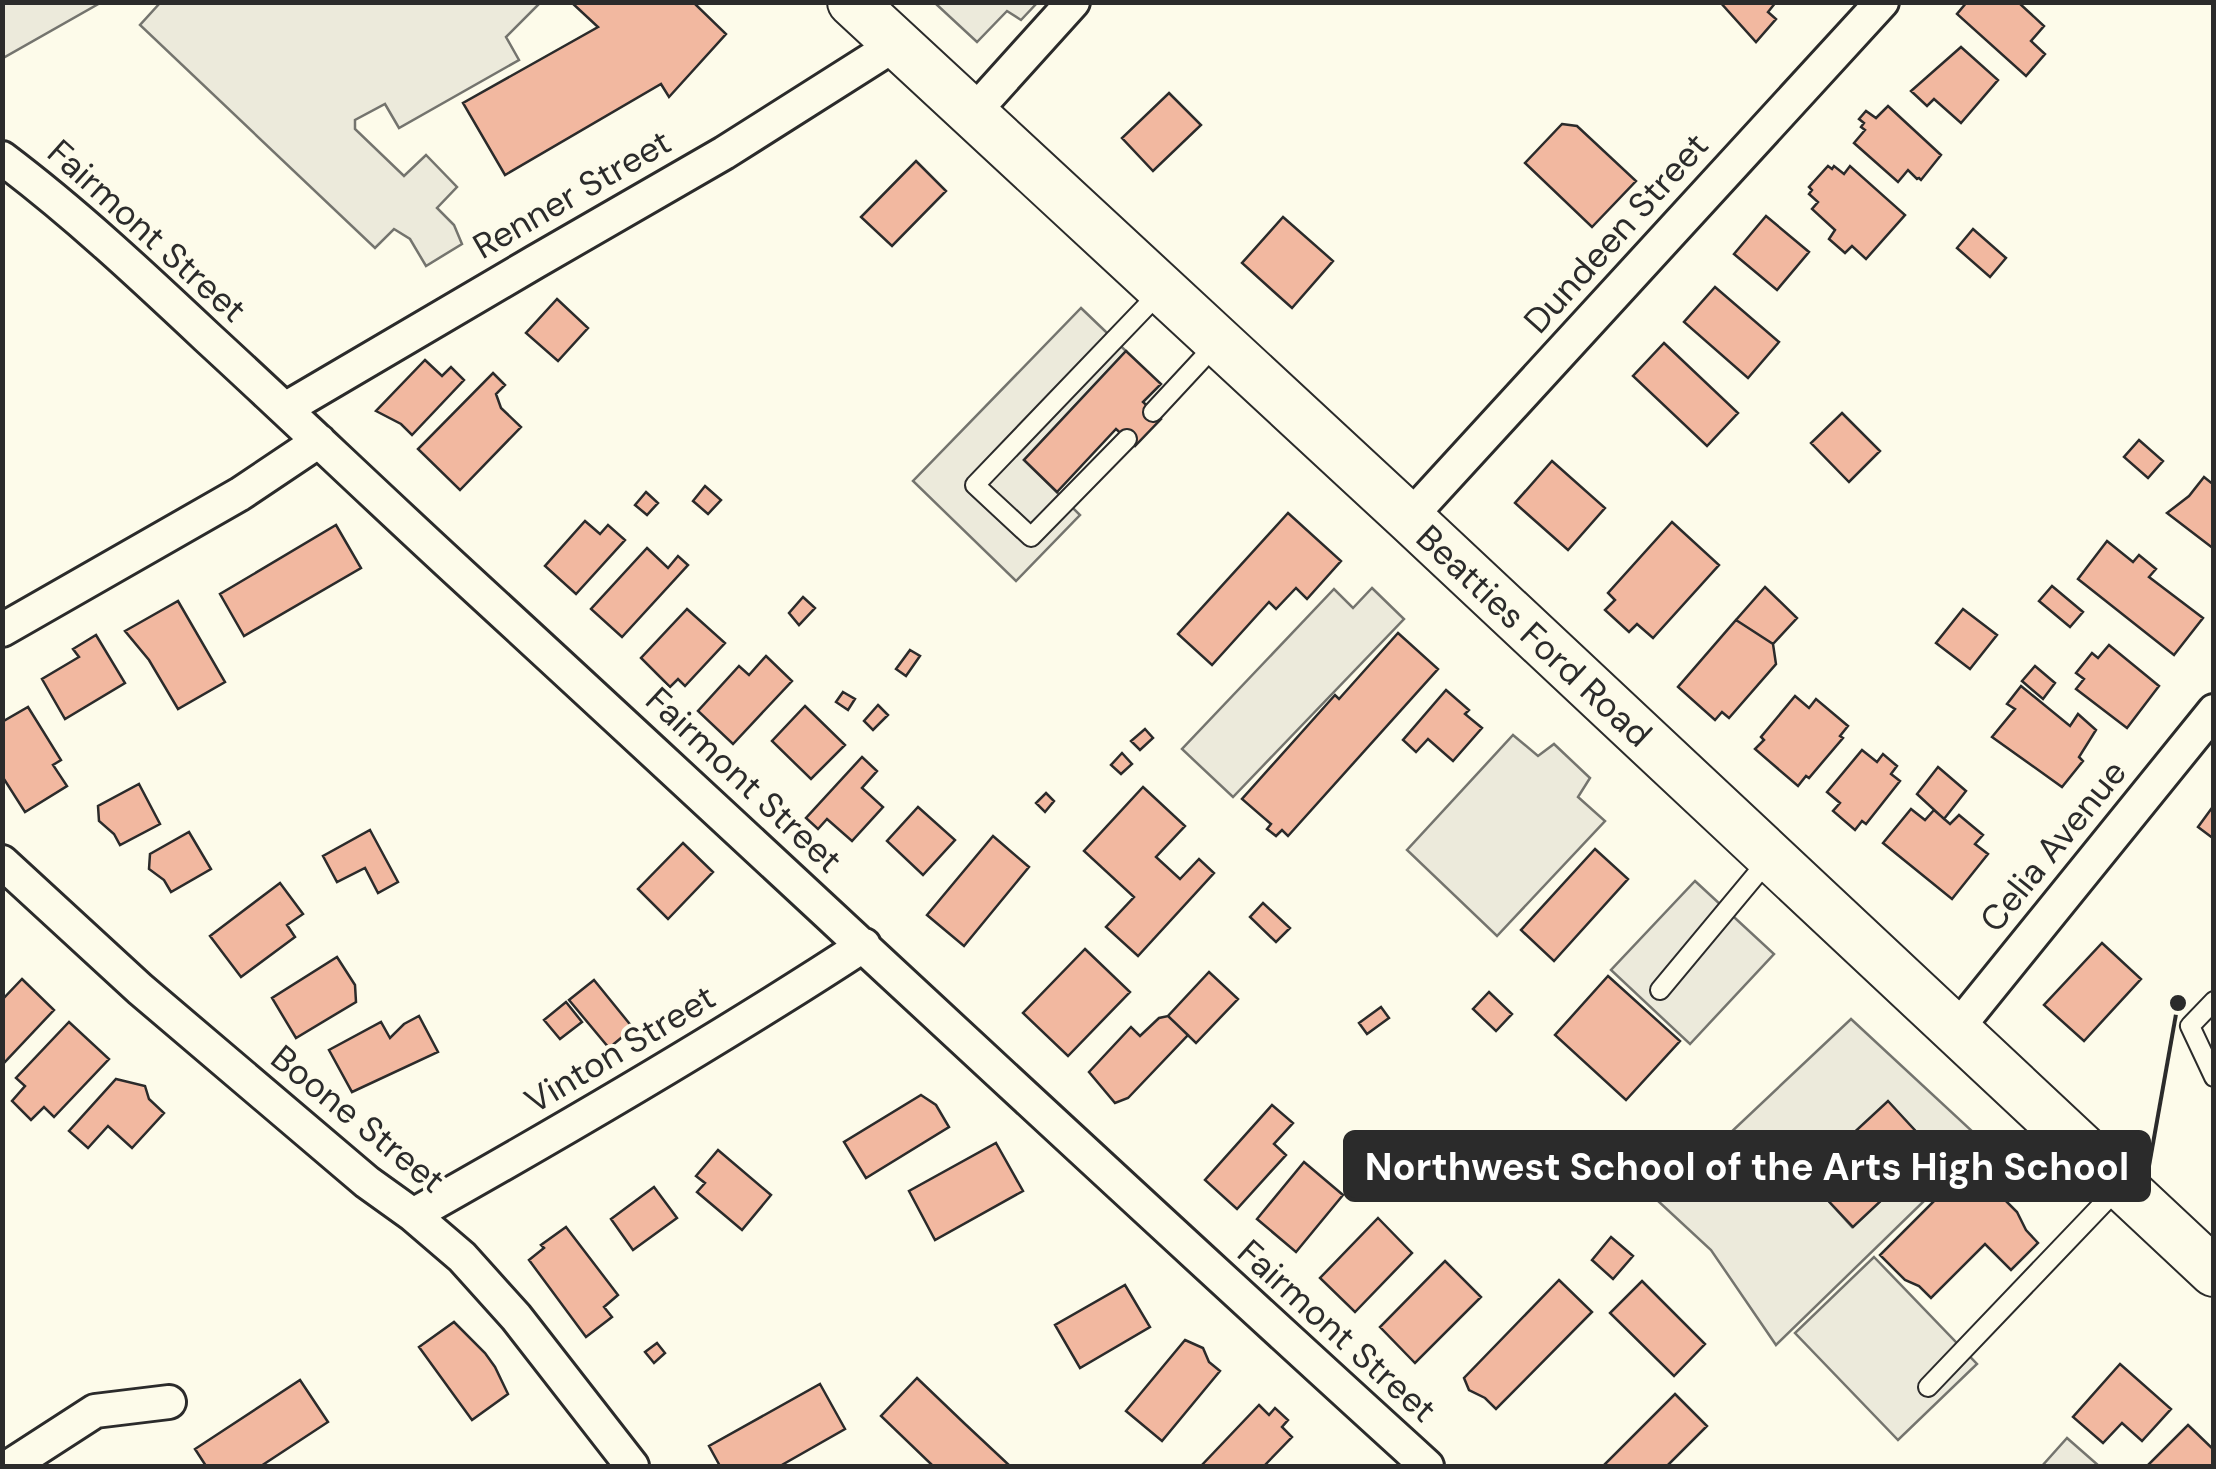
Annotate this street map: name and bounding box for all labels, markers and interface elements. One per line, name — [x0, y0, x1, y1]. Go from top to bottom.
street label: Renner Street — [465, 119, 679, 269]
street label: Dundeen Street — [1514, 123, 1718, 343]
street label: Fairmont Street — [38, 130, 256, 332]
street label: Beatties Ford Road — [1406, 515, 1662, 757]
street label: Fairmont Street — [636, 677, 852, 883]
street label: Celia Avenue — [1970, 751, 2136, 941]
street label: Vinton Street — [516, 974, 724, 1124]
street label: Boone Street — [262, 1035, 454, 1203]
callout: Northwest School of the Arts High School — [1345, 1132, 2149, 1200]
text: Northwest School of the Arts High School — [1365, 1142, 2129, 1192]
street label: Fairmont Street — [1228, 1230, 1446, 1432]

